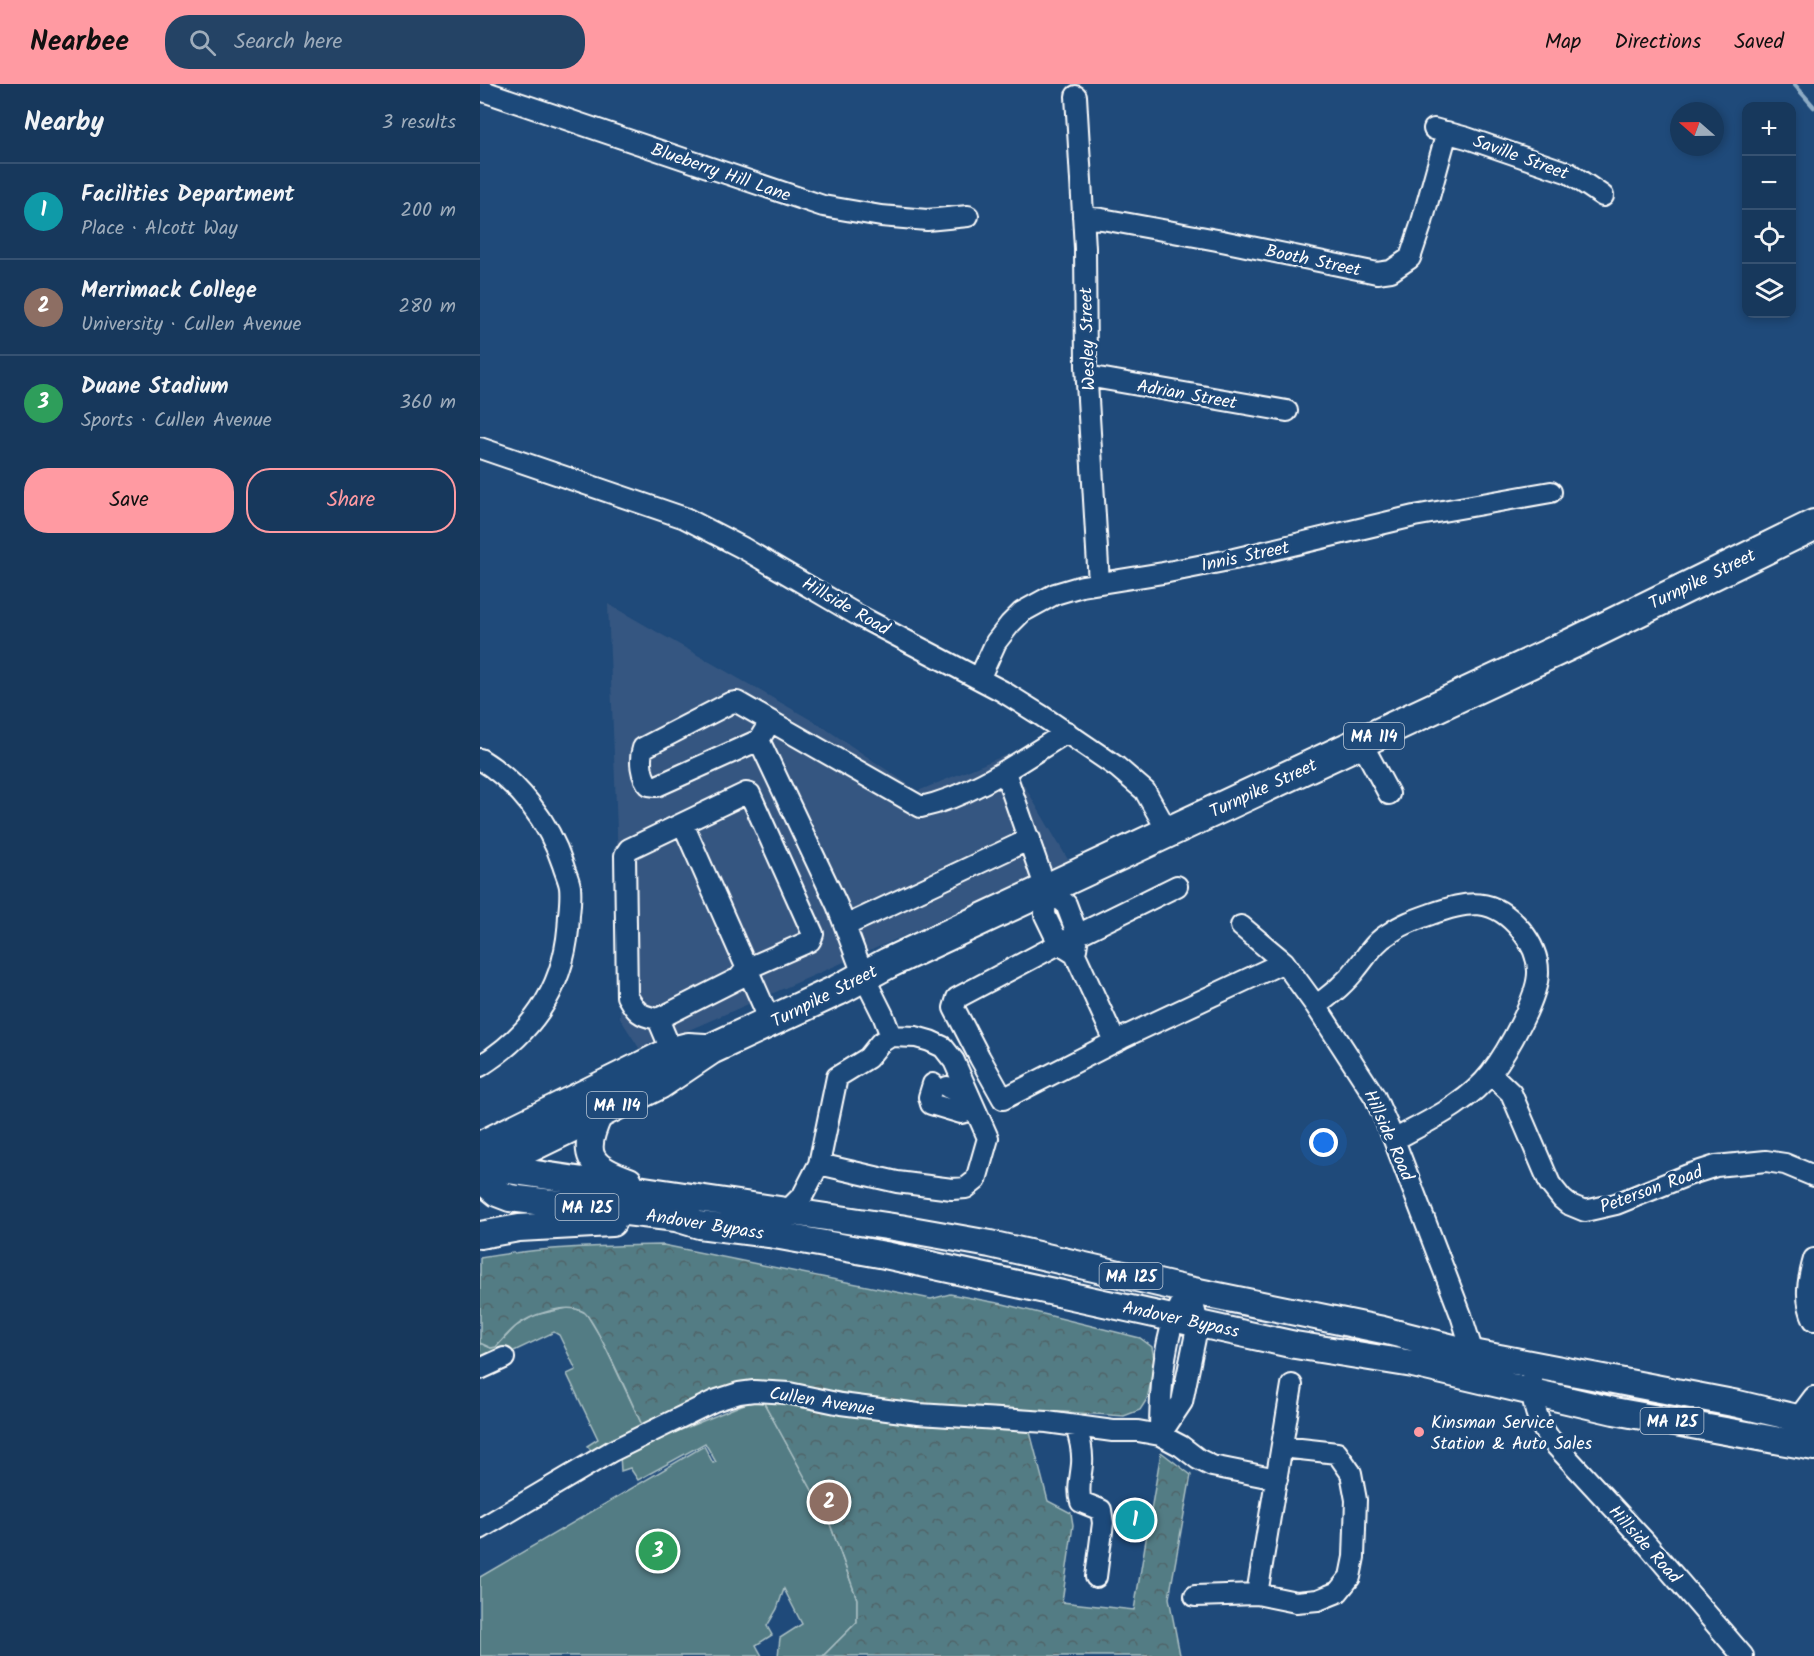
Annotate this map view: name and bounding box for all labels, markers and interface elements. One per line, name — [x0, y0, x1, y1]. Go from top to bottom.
search box — [165, 15, 585, 69]
text: Nearbee — [30, 20, 129, 65]
text: Search here — [234, 25, 342, 60]
icon: search — [186, 26, 219, 59]
text: Map — [1545, 26, 1581, 59]
text: Directions — [1614, 26, 1701, 59]
text: Saved — [1734, 26, 1784, 59]
text: Nearby — [24, 102, 104, 144]
north arrow — [1670, 102, 1724, 156]
map controls — [1742, 102, 1796, 318]
button: + — [1742, 102, 1796, 156]
text: 3 results — [382, 107, 456, 139]
street label: Saville Street — [1469, 128, 1573, 189]
street label: Blueberry Hill Lane — [647, 136, 794, 211]
button: − — [1742, 156, 1796, 210]
text: Facilities Department — [81, 178, 295, 213]
text: 1 — [40, 195, 47, 227]
text: 200 m — [400, 195, 456, 227]
button: locate — [1742, 210, 1796, 264]
text: Place · Alcott Way — [81, 213, 238, 245]
street label: Booth Street — [1262, 237, 1364, 286]
button: layers — [1742, 264, 1796, 318]
text: Merrimack College — [81, 274, 257, 309]
street label: Wesley Street — [1072, 286, 1105, 391]
text: 2 — [38, 291, 49, 323]
text: 280 m — [398, 291, 456, 323]
text: University · Cullen Avenue — [81, 309, 302, 341]
text: Duane Stadium — [81, 370, 229, 405]
street label: Adrian Street — [1134, 372, 1240, 419]
text: 3 — [38, 387, 49, 419]
text: 360 m — [400, 387, 456, 419]
text: Sports · Cullen Avenue — [81, 405, 272, 437]
button: Save — [24, 468, 234, 533]
button: Share — [246, 468, 456, 533]
street label: Innis Street — [1198, 534, 1293, 581]
street label: Turnpike Street — [1644, 541, 1762, 619]
street label: Hillside Road — [796, 570, 896, 645]
road number: MA 114 — [1344, 723, 1404, 749]
street label: Turnpike Street — [1205, 751, 1323, 827]
street label: Turnpike Street — [766, 958, 884, 1037]
street label: Hillside Road — [1355, 1085, 1421, 1187]
road number: MA 114 — [587, 1092, 647, 1118]
your location — [1309, 1128, 1338, 1157]
street label: Peterson Road — [1596, 1158, 1708, 1222]
road number: MA 125 — [556, 1194, 618, 1220]
street label: Andover Bypass — [644, 1202, 766, 1249]
road number: MA 125 — [1100, 1263, 1162, 1289]
street label: Andover Bypass — [1120, 1294, 1242, 1347]
street label: Cullen Avenue — [767, 1380, 876, 1425]
road number: MA 125 — [1640, 1408, 1704, 1434]
place label: Kinsman Service Station & Auto Sales — [1431, 1409, 1593, 1459]
marker: Kinsman Service Station & Auto Sales — [1412, 1425, 1426, 1439]
pin: 2 — [810, 1480, 848, 1524]
pin: 1 — [1116, 1498, 1154, 1542]
street label: Hillside Road — [1600, 1499, 1688, 1592]
pin: 3 — [638, 1528, 678, 1574]

